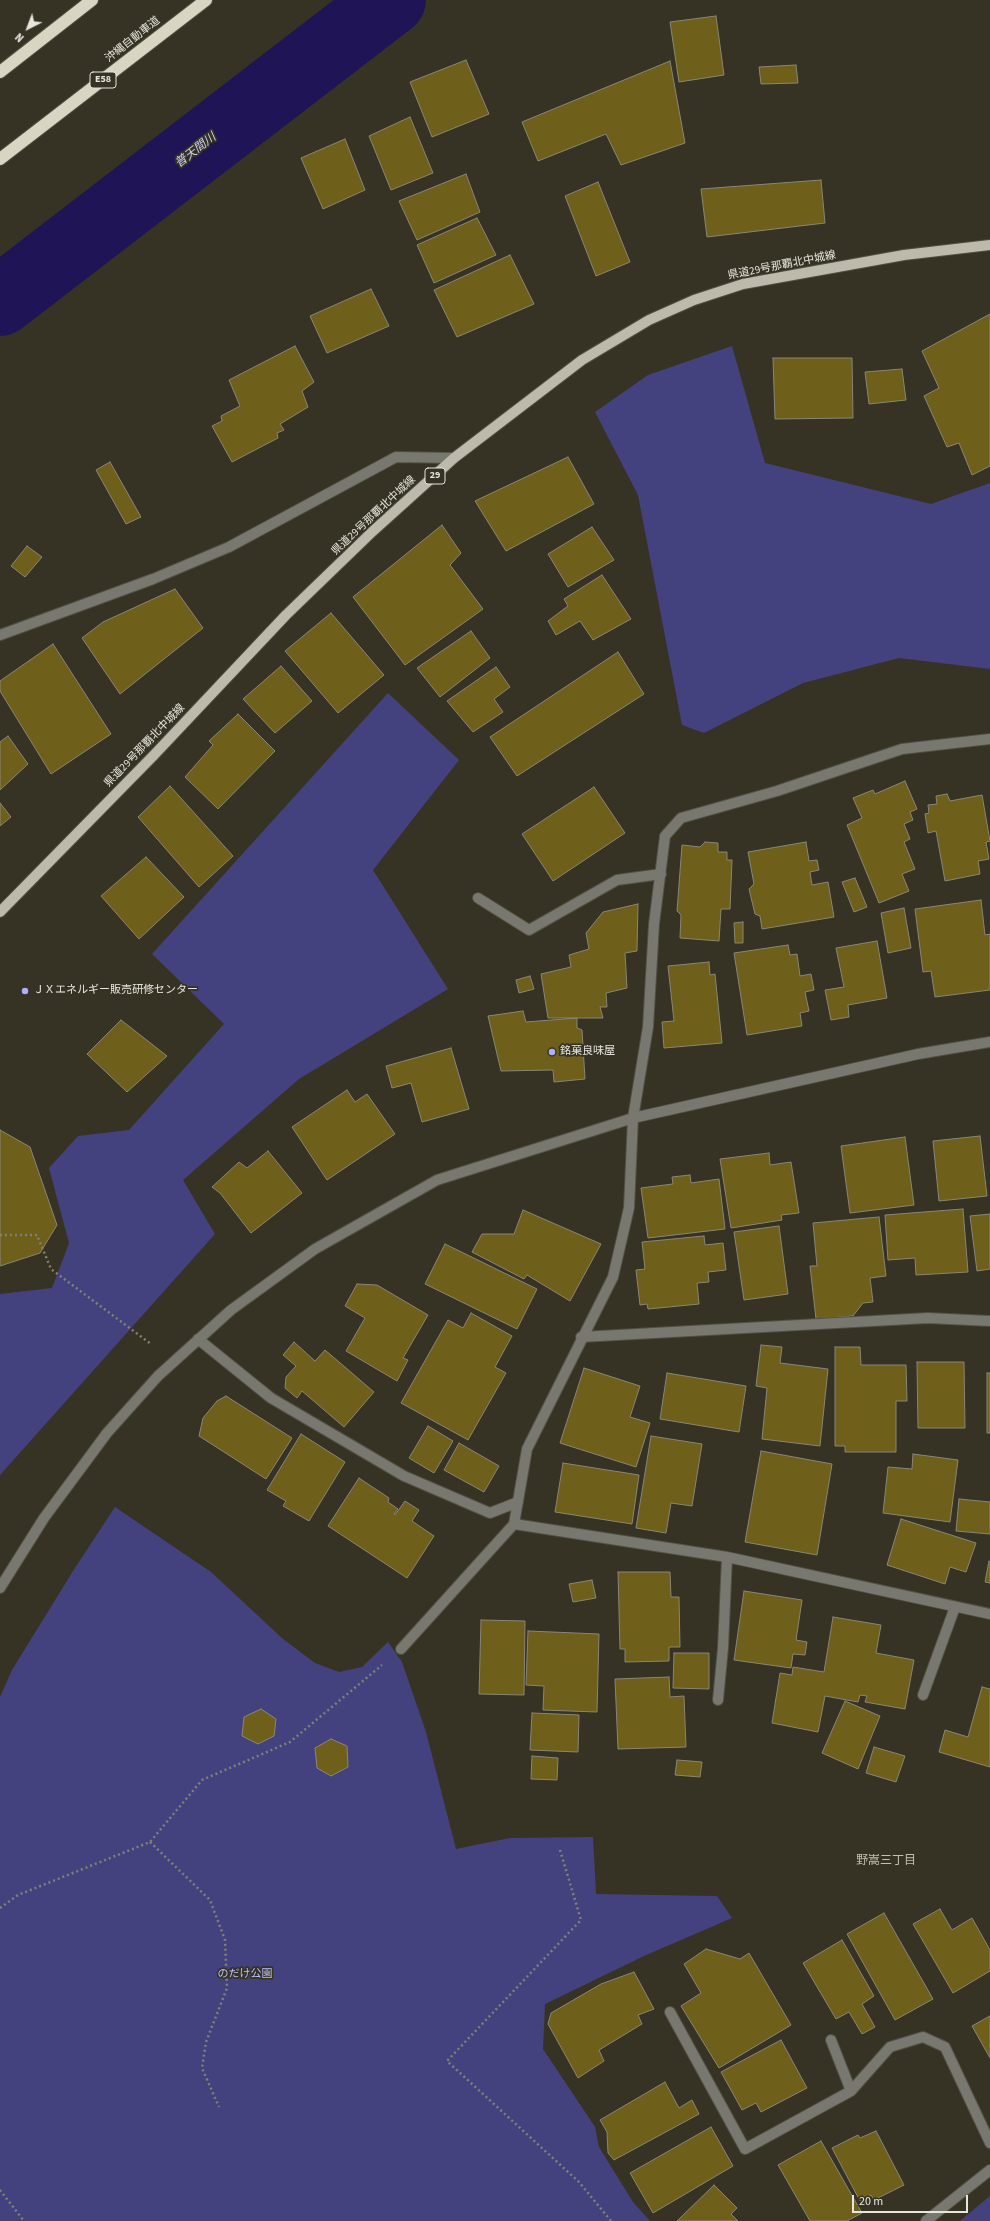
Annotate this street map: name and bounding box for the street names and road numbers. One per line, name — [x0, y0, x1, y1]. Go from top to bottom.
street label: 沖縄自動車道 — [103, 14, 163, 66]
road number: E58 — [90, 72, 116, 88]
street label: 県道29号那覇北中城線 — [727, 249, 837, 283]
road number: 29 — [425, 468, 445, 484]
street label: 県道29号那覇北中城線 — [329, 474, 419, 558]
street label: 県道29号那覇北中城線 — [102, 702, 188, 790]

